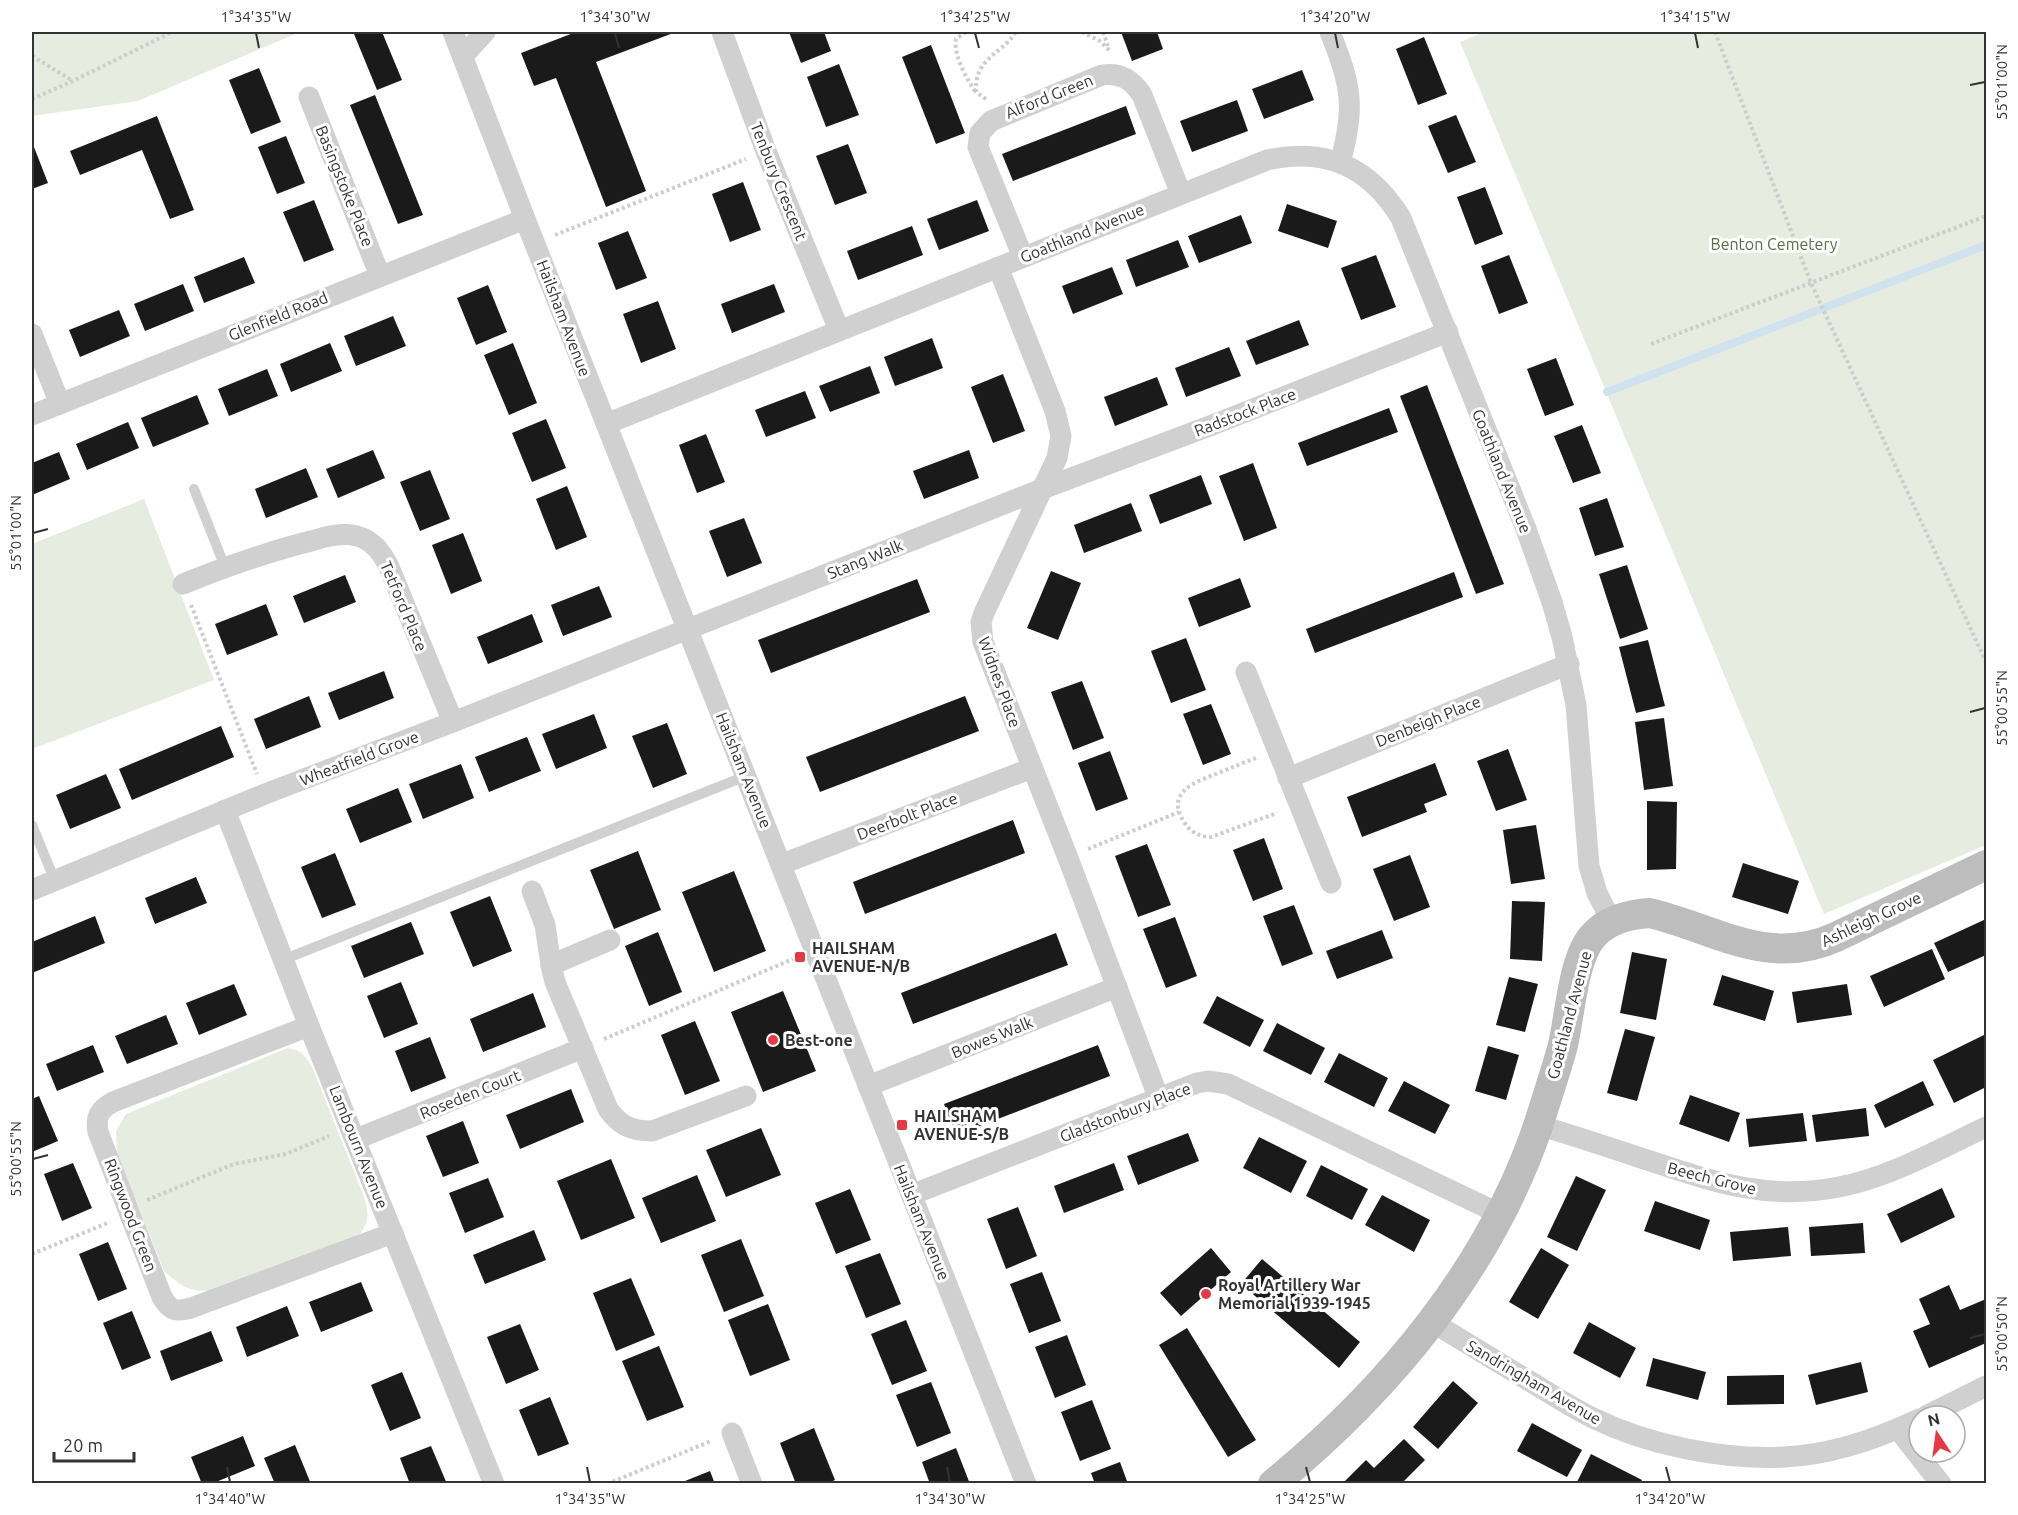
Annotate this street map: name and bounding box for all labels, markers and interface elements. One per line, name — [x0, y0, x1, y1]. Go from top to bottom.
text: 1°34'35"W — [221, 8, 292, 25]
text: 1°34'30"W — [580, 8, 651, 25]
text: 1°34'25"W — [940, 8, 1011, 25]
text: 1°34'20"W — [1300, 8, 1371, 25]
text: 1°34'15"W — [1660, 8, 1731, 25]
text: 55°01'00"N — [1993, 44, 2010, 120]
street label: Alford Green — [1003, 70, 1095, 122]
street label: Tenbury Crescent — [747, 119, 811, 243]
street label: Basingstoke Place — [313, 123, 377, 249]
street label: Goathland Avenue — [1017, 200, 1147, 266]
park label: Benton Cemetery — [1710, 235, 1838, 253]
street label: Hailsham Avenue — [534, 257, 594, 379]
street label: Glenfield Road — [226, 288, 330, 344]
street label: Radstock Place — [1192, 384, 1298, 440]
street label: Goathland Avenue — [1469, 406, 1535, 536]
text: 55°01'00"N — [7, 495, 24, 571]
street label: Stang Walk — [825, 536, 905, 582]
street label: Tetford Place — [377, 558, 431, 654]
street label: Widnes Place — [975, 634, 1025, 730]
text: 55°00'55"N — [1993, 670, 2010, 746]
street label: Denbeigh Place — [1373, 692, 1483, 750]
street label: Hailsham Avenue — [713, 710, 775, 830]
street label: Wheatfield Grove — [297, 727, 421, 789]
street label: Deerbolt Place — [854, 789, 960, 843]
street label: Ashleigh Grove — [1818, 888, 1924, 950]
place label: HAILSHAM AVENUE-N/B — [812, 939, 910, 975]
street label: Goathland Avenue — [1543, 949, 1595, 1081]
marker: HAILSHAM AVENUE-N/B — [793, 950, 807, 964]
street label: Bowes Walk — [949, 1012, 1035, 1062]
place label: Best-one — [785, 1031, 853, 1049]
marker: Best-one — [766, 1033, 780, 1047]
street label: Roseden Court — [417, 1065, 523, 1122]
street label: Gladstonbury Place — [1057, 1079, 1193, 1145]
street label: Lambourn Avenue — [326, 1083, 392, 1211]
place label: HAILSHAM AVENUE-S/B — [914, 1107, 1009, 1143]
marker: HAILSHAM AVENUE-S/B — [895, 1118, 909, 1132]
text: 55°00'55"N — [7, 1121, 24, 1197]
street label: Ringwood Green — [101, 1156, 161, 1274]
street label: Beech Grove — [1666, 1158, 1758, 1198]
street label: Hailsham Avenue — [891, 1162, 953, 1282]
place label: Royal Artillery War Memorial 1939-1945 — [1218, 1276, 1371, 1312]
marker: Royal Artillery War Memorial 1939-1945 — [1199, 1287, 1213, 1301]
text: 55°00'50"N — [1993, 1296, 2010, 1372]
street label: Sandringham Avenue — [1464, 1336, 1604, 1428]
north arrow — [1907, 1404, 1967, 1464]
text: N — [1926, 1409, 1941, 1429]
scale bar — [54, 1425, 134, 1463]
text: 20 m — [63, 1435, 103, 1455]
text: 1°34'40"W — [195, 1490, 266, 1507]
text: 1°34'35"W — [555, 1490, 626, 1507]
text: 1°34'30"W — [915, 1490, 986, 1507]
text: 1°34'25"W — [1275, 1490, 1346, 1507]
text: 1°34'20"W — [1635, 1490, 1706, 1507]

